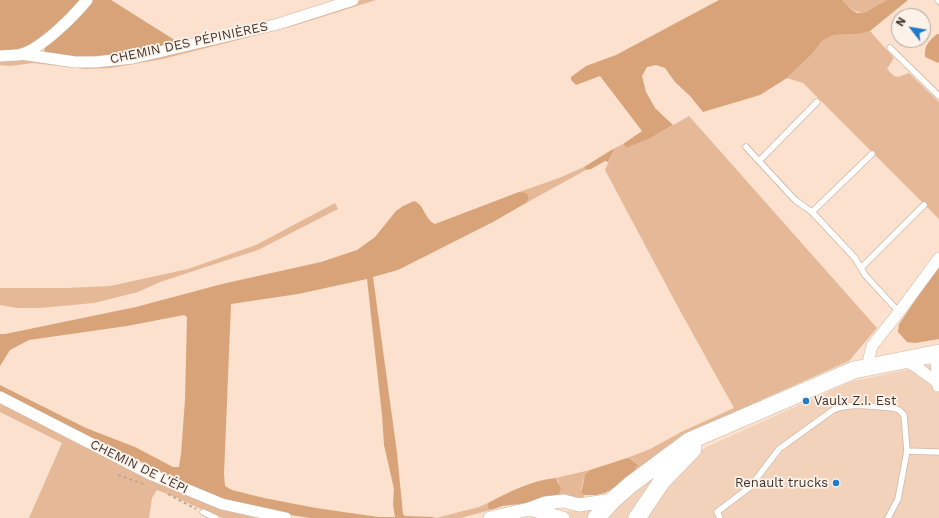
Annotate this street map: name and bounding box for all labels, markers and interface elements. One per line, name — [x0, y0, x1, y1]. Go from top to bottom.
north arrow — [891, 8, 931, 48]
text: N — [893, 15, 909, 29]
street label: CHEMIN DES PÉPINIÈRES — [109, 19, 269, 67]
place label: Vaulx Z.I. Est — [814, 393, 896, 409]
marker: Vaulx Z.I. Est — [801, 396, 811, 406]
street label: CHEMIN DE L'ÉPI — [87, 437, 191, 497]
place label: Renault trucks — [735, 475, 828, 491]
marker: Renault trucks — [831, 478, 841, 488]

